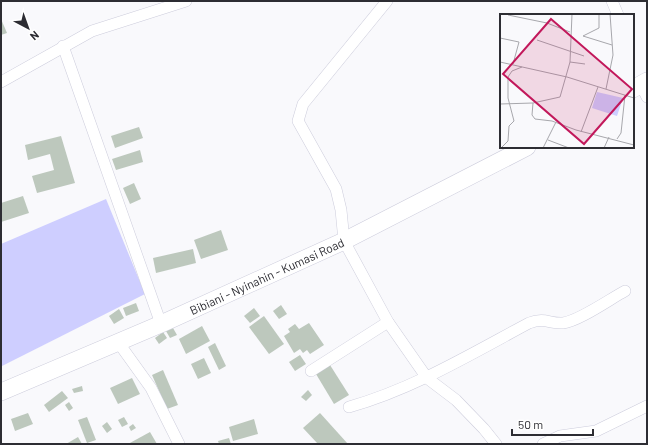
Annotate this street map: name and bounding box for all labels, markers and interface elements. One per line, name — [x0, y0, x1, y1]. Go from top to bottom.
north arrow — [8, 8, 48, 48]
inset map — [500, 14, 634, 148]
text: N — [28, 29, 42, 43]
street label: Bibiani - Nyinahin - Kumasi Road — [187, 235, 346, 317]
scale bar — [512, 411, 593, 437]
text: 50 m — [518, 417, 543, 431]

